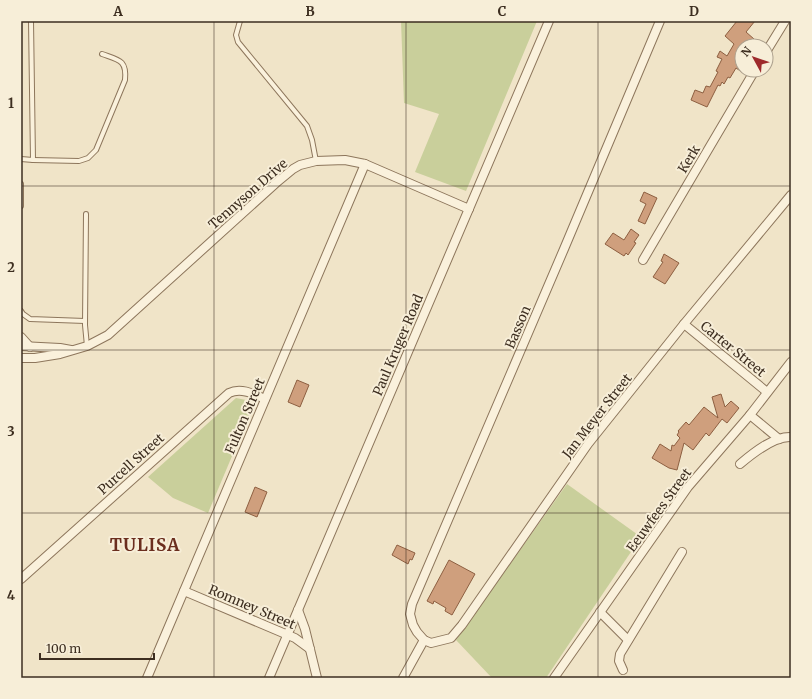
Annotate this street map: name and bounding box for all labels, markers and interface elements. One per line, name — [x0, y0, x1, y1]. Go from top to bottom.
text: A — [112, 3, 123, 20]
text: B — [305, 3, 315, 20]
text: C — [498, 3, 507, 20]
text: D — [689, 3, 699, 20]
north arrow — [734, 38, 774, 78]
text: N — [738, 44, 755, 59]
text: 1 — [8, 95, 14, 112]
street label: Kerk — [674, 141, 704, 176]
street label: Tennyson Drive — [205, 155, 291, 233]
text: 2 — [7, 259, 15, 276]
street label: Paul Kruger Road — [369, 292, 427, 398]
street label: Basson — [501, 303, 535, 351]
street label: Carter Street — [697, 317, 769, 381]
street label: Jan Meyer Street — [558, 370, 635, 463]
street label: Fulton Street — [221, 375, 269, 457]
text: 3 — [7, 423, 15, 440]
street label: Purcell Street — [94, 430, 168, 498]
street label: Eeuwfees Street — [623, 465, 695, 555]
district label: TULISA — [110, 534, 180, 556]
street label: Romney Street — [206, 581, 298, 633]
text: 4 — [7, 587, 16, 604]
scale bar — [40, 635, 154, 661]
text: 100 m — [46, 641, 81, 656]

